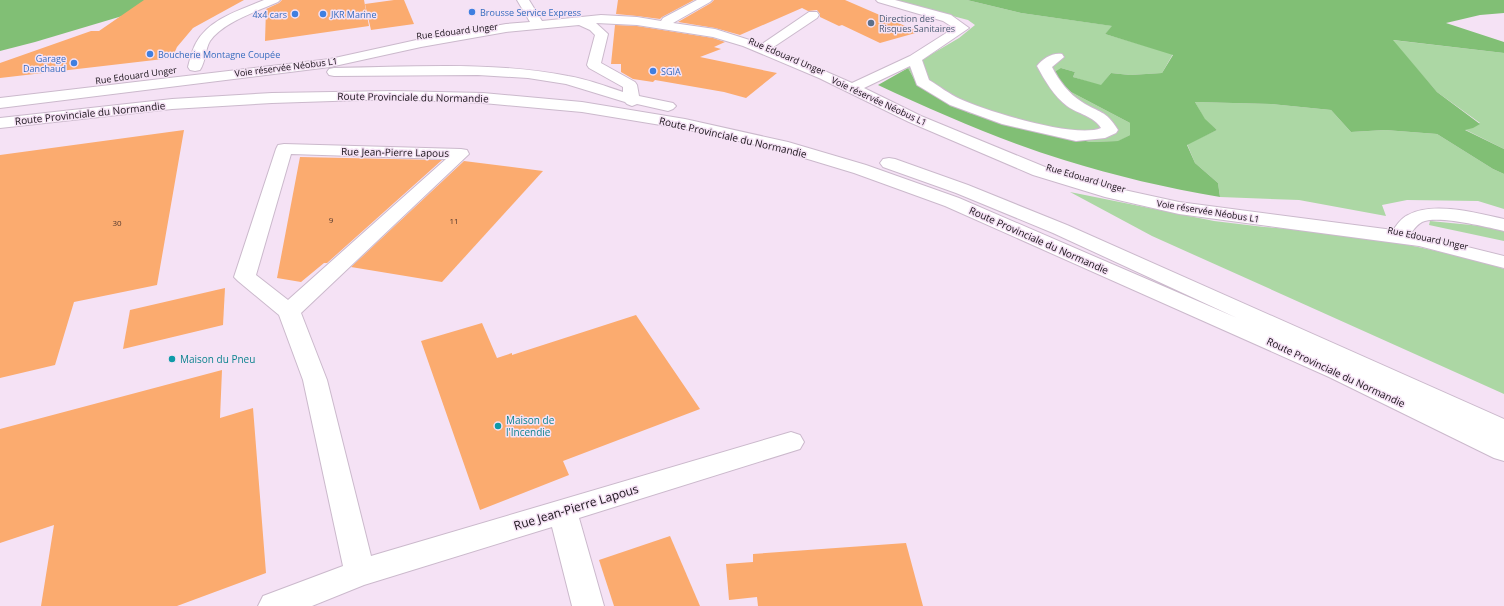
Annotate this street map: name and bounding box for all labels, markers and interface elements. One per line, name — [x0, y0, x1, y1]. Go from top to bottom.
place label: Brousse Service Express — [480, 6, 581, 19]
marker: Brousse Service Express — [467, 7, 477, 17]
place label: 4x4 cars — [252, 8, 287, 21]
place label: JKR Marine — [330, 8, 376, 21]
marker: 4x4 cars — [290, 9, 300, 19]
marker: JKR Marine — [318, 9, 328, 19]
place label: Direction des Risques Sanitaires — [879, 12, 955, 35]
marker: Direction des Risques Sanitaires — [866, 18, 876, 28]
street label: Rue Edouard Unger — [415, 20, 499, 42]
street label: Rue Edouard Unger — [747, 34, 828, 78]
place label: Boucherie Montagne Coupée — [158, 48, 280, 61]
marker: Boucherie Montagne Coupée — [145, 49, 155, 59]
place label: Garage Danchaud — [23, 52, 66, 75]
street label: Voie réservée Néobus L1 — [234, 54, 338, 80]
marker: Garage Danchaud — [69, 58, 79, 68]
street label: Rue Edouard Unger — [94, 63, 178, 87]
place label: SGIA — [661, 65, 681, 78]
marker: SGIA — [648, 66, 658, 76]
street label: Voie réservée Néobus L1 — [829, 73, 929, 129]
street label: Route Provinciale du Normandie — [337, 89, 489, 105]
street label: Route Provinciale du Normandie — [14, 98, 166, 128]
street label: Route Provinciale du Normandie — [658, 113, 809, 161]
street label: Rue Jean-Pierre Lapous — [341, 144, 449, 160]
street label: Rue Edouard Unger — [1045, 160, 1128, 196]
street label: Voie réservée Néobus L1 — [1156, 196, 1260, 226]
street label: Route Provinciale du Normandie — [967, 203, 1111, 277]
house number: 9 — [329, 214, 334, 225]
house number: 11 — [449, 215, 459, 226]
house number: 30 — [112, 217, 122, 228]
street label: Rue Edouard Unger — [1386, 223, 1470, 253]
street label: Route Provinciale du Normandie — [1265, 334, 1408, 410]
place label: Maison du Pneu — [180, 352, 255, 366]
marker: Maison du Pneu — [167, 354, 177, 364]
place label: Maison de l'Incendie — [506, 413, 555, 439]
marker: Maison de l'Incendie — [493, 421, 503, 431]
street label: Rue Jean-Pierre Lapous — [511, 480, 641, 534]

